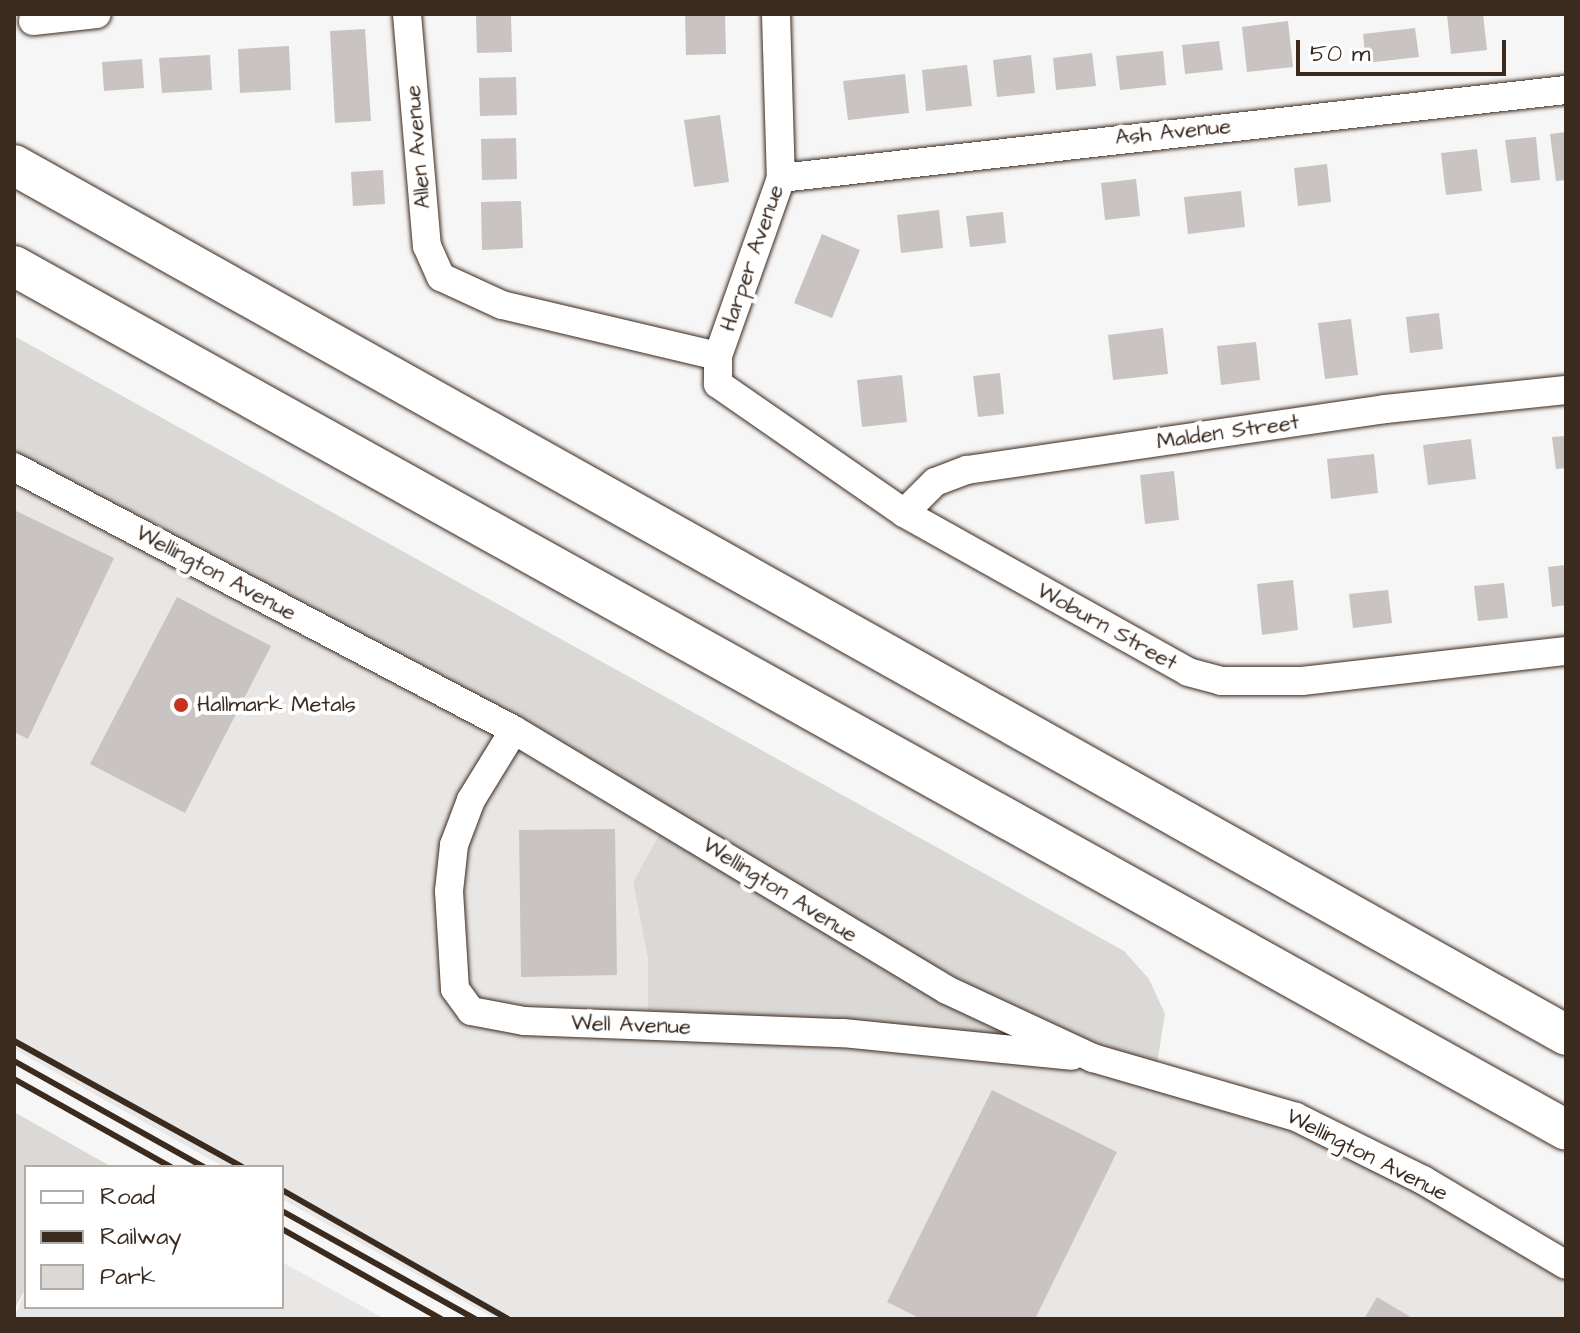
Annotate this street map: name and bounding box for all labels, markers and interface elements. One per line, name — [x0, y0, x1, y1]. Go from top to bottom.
scale bar — [1300, 24, 1510, 74]
text: 50 m — [1310, 37, 1370, 71]
street label: Allen Avenue — [399, 84, 437, 210]
street label: Ash Avenue — [1114, 113, 1232, 151]
street label: Harper Avenue — [715, 181, 789, 335]
street label: Malden Street — [1155, 409, 1301, 455]
street label: Wellington Avenue — [131, 520, 301, 626]
street label: Woburn Street — [1032, 578, 1182, 676]
place label: Hallmark Metals — [197, 692, 356, 718]
marker: Hallmark Metals — [172, 696, 190, 714]
street label: Wellington Avenue — [698, 832, 862, 948]
street label: Well Avenue — [571, 1010, 691, 1040]
street label: Wellington Avenue — [1282, 1103, 1452, 1207]
legend — [24, 1165, 284, 1309]
text: Road — [100, 1180, 155, 1214]
text: Railway — [100, 1220, 182, 1254]
text: Park — [100, 1260, 156, 1294]

